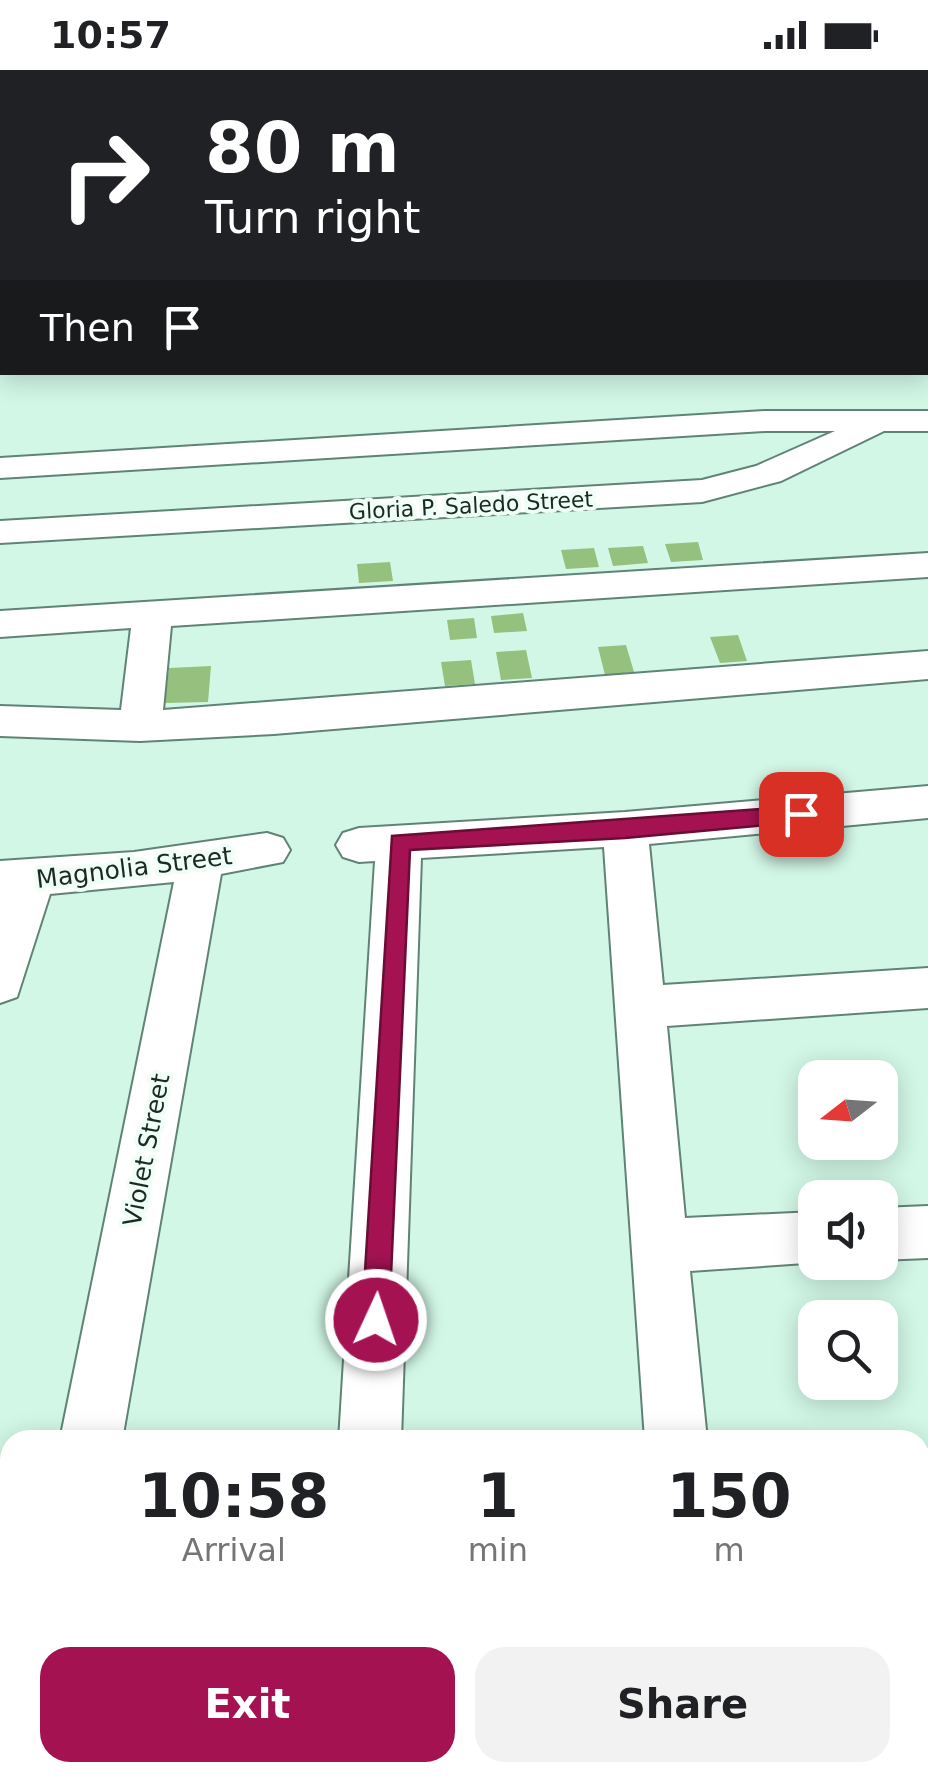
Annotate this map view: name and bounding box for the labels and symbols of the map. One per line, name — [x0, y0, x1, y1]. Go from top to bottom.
street label: Gloria P. Saledo Street — [348, 487, 594, 524]
pin — [759, 772, 844, 857]
street label: Magnolia Street — [35, 841, 234, 894]
north arrow — [798, 1060, 898, 1160]
street label: Violet Street — [117, 1071, 176, 1229]
position arrow — [324, 1268, 428, 1372]

